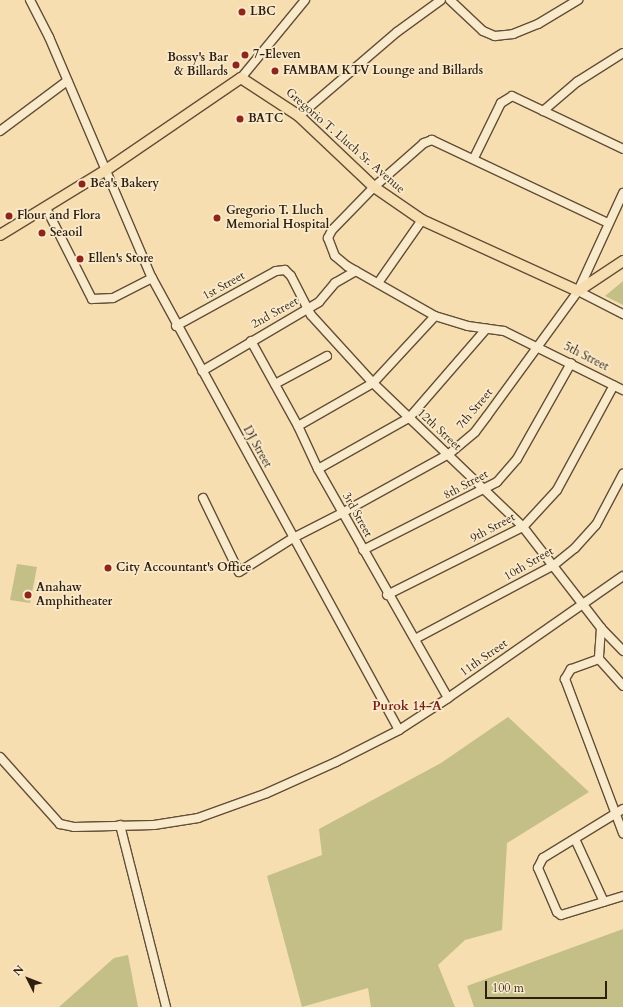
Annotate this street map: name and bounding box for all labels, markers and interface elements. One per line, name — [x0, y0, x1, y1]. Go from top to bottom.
place label: LBC — [250, 5, 276, 19]
marker: LBC — [237, 7, 247, 17]
place label: 7-Eleven — [253, 48, 301, 62]
marker: 7-Eleven — [240, 50, 250, 60]
place label: Bossy's Bar & Billards — [167, 51, 228, 79]
marker: Bossy's Bar & Billards — [231, 60, 241, 70]
place label: FAMBAM KTV Lounge and Billards — [283, 64, 483, 78]
marker: FAMBAM KTV Lounge and Billards — [270, 66, 280, 76]
street label: Gregorio T. Lluch Sr. Avenue — [283, 85, 407, 197]
place label: BATC — [248, 112, 283, 126]
marker: BATC — [235, 114, 245, 124]
place label: Bea's Bakery — [90, 177, 159, 191]
marker: Bea's Bakery — [77, 179, 87, 189]
place label: Gregorio T. Lluch Memorial Hospital — [226, 204, 329, 232]
place label: Flour and Flora — [17, 209, 101, 223]
marker: Flour and Flora — [4, 211, 14, 221]
marker: Gregorio T. Lluch Memorial Hospital — [211, 212, 223, 224]
place label: Seaoil — [50, 226, 83, 240]
marker: Seaoil — [37, 228, 47, 238]
place label: Ellen's Store — [88, 252, 154, 266]
marker: Ellen's Store — [75, 254, 85, 264]
street label: 1st Street — [200, 269, 248, 303]
street label: 2nd Street — [249, 294, 301, 332]
street label: 5th Street — [561, 340, 611, 374]
street label: 7th Street — [454, 386, 496, 432]
street label: 12th Street — [414, 406, 464, 454]
street label: DJ Street — [240, 423, 274, 471]
street label: 8th Street — [441, 467, 491, 503]
street label: 3rd Street — [339, 490, 375, 540]
street label: 9th Street — [468, 510, 518, 546]
street label: 10th Street — [502, 544, 556, 584]
place label: City Accountant's Office — [116, 561, 251, 575]
marker: City Accountant's Office — [103, 563, 113, 573]
place label: Anahaw Amphitheater — [36, 581, 112, 609]
marker: Anahaw Amphitheater — [23, 590, 33, 600]
street label: 11th Street — [457, 636, 511, 680]
district label: Purok 14-A — [372, 698, 442, 714]
north arrow — [8, 959, 48, 999]
text: N — [10, 962, 27, 979]
scale bar — [487, 973, 609, 999]
text: 100 m — [492, 980, 524, 996]

